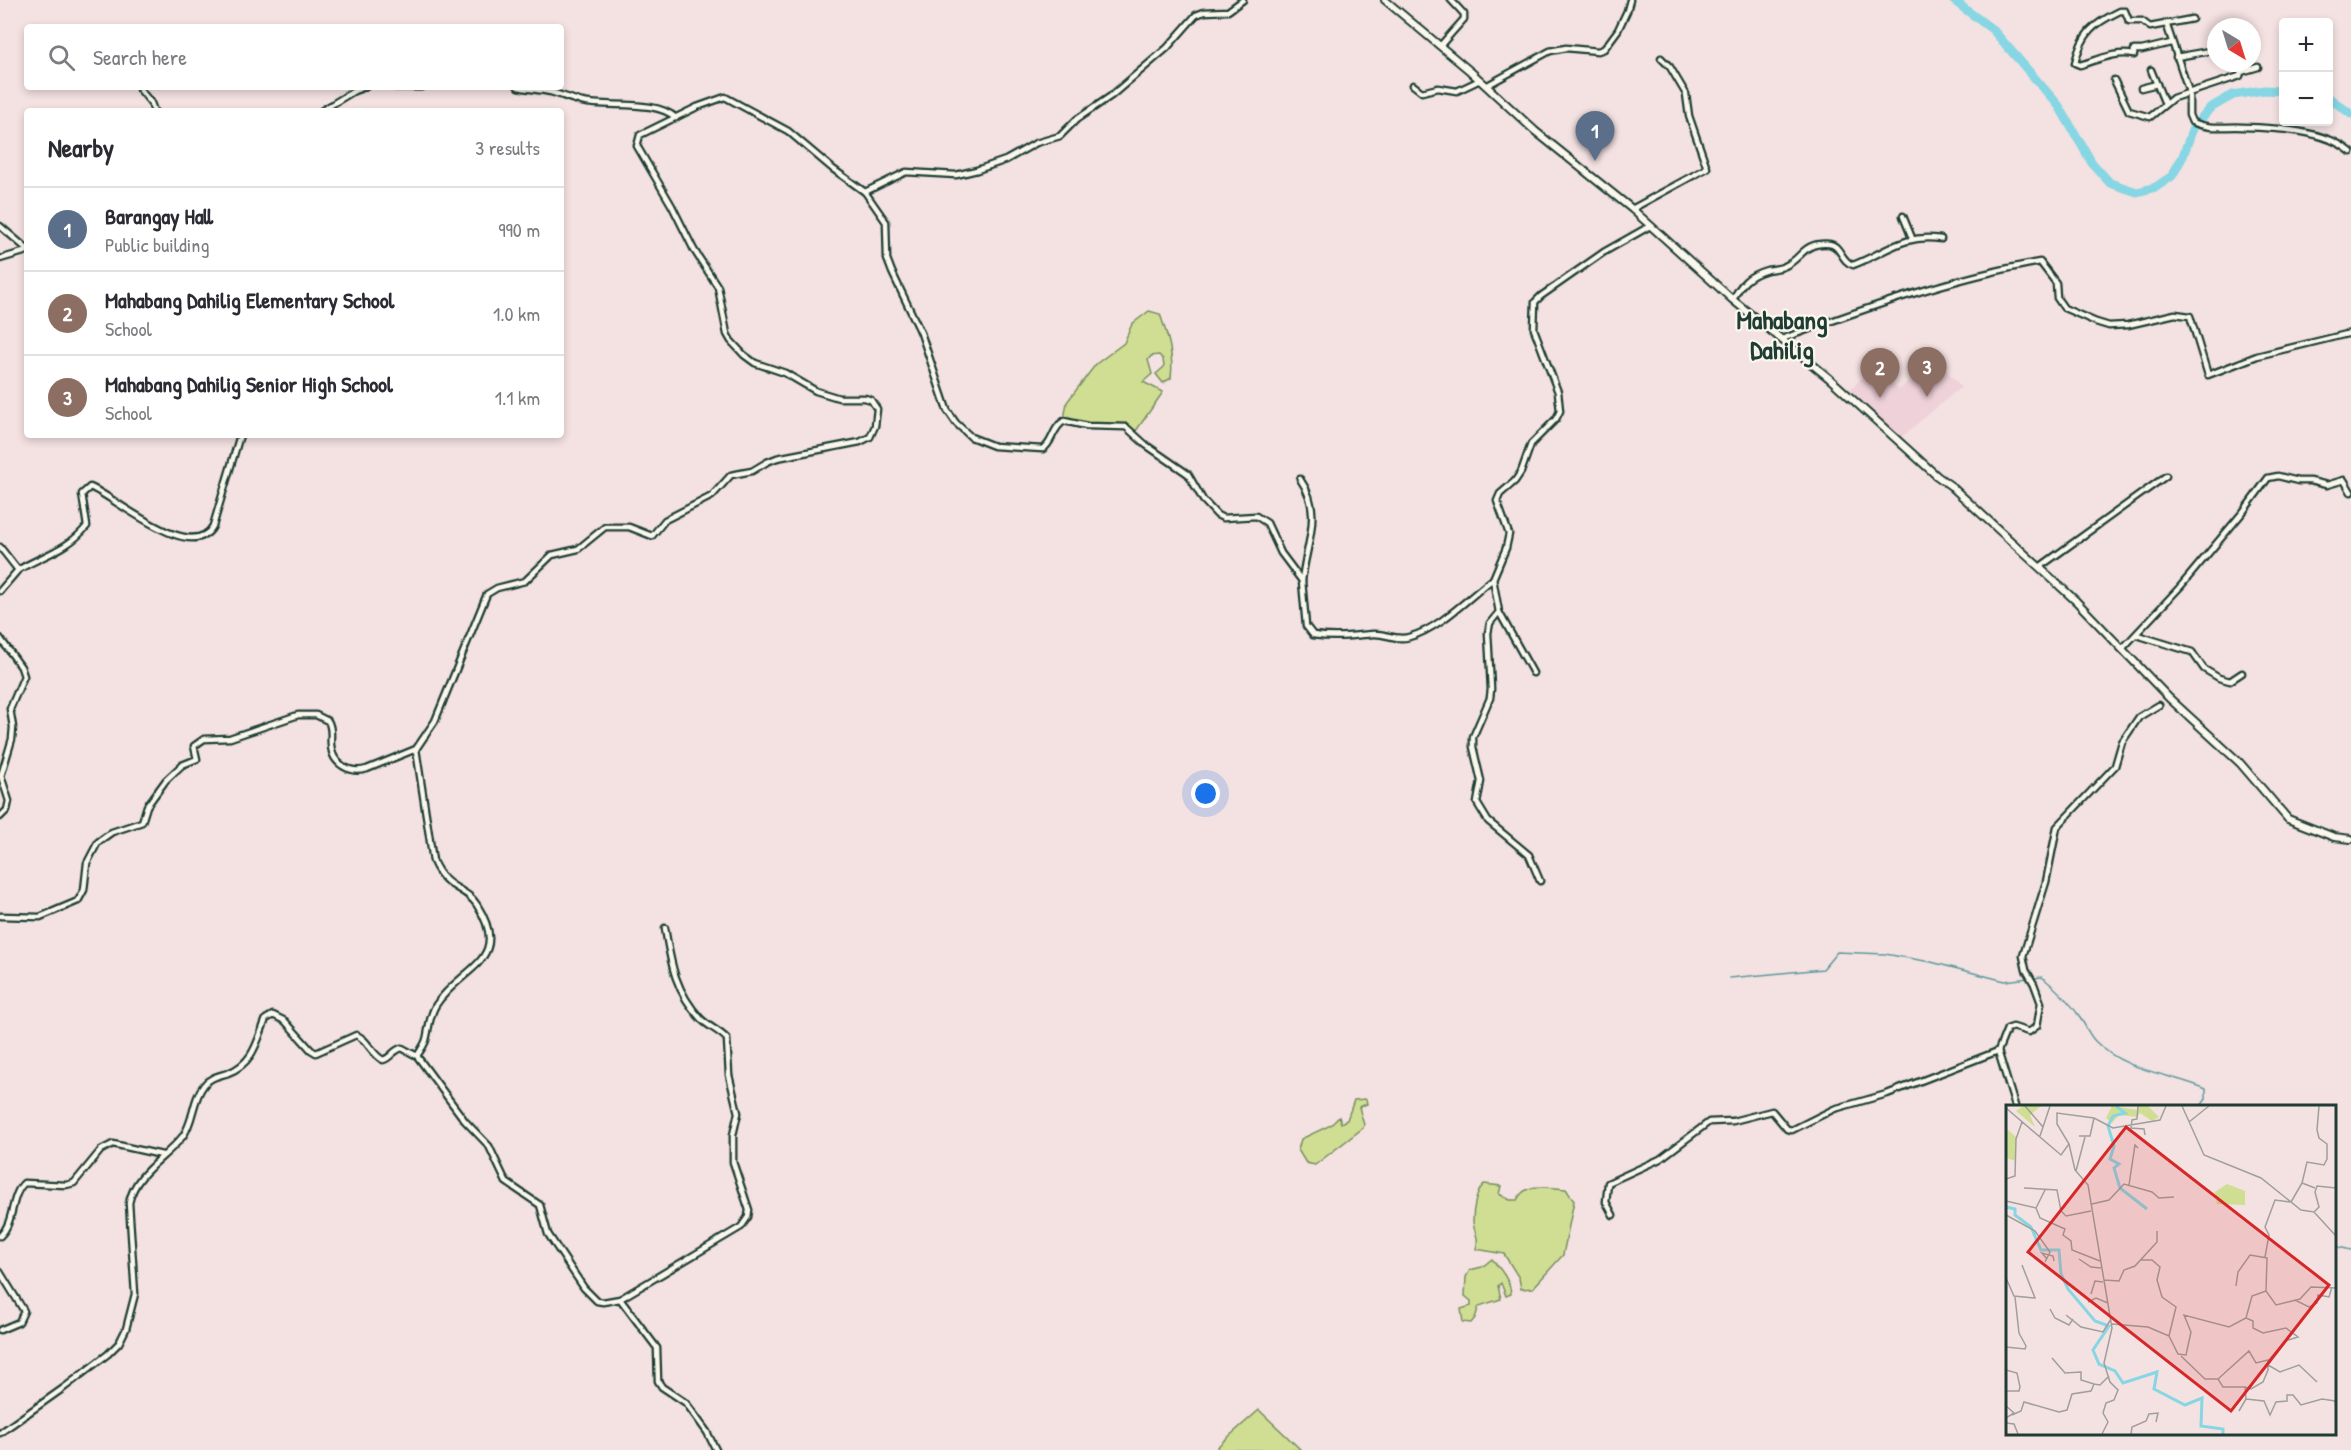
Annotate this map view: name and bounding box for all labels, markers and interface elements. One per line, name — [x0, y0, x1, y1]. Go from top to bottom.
north arrow — [2207, 18, 2261, 72]
map controls — [2279, 18, 2333, 126]
button: + — [2279, 18, 2333, 72]
search box — [24, 24, 564, 90]
icon: search — [45, 41, 78, 74]
text: Search here — [93, 42, 187, 72]
button: − — [2279, 72, 2333, 126]
pin: 1 — [1576, 112, 1614, 161]
text: Nearby — [48, 130, 114, 165]
text: 3 results — [475, 134, 540, 161]
text: Barangay Hall — [105, 201, 213, 231]
text: 1 — [64, 216, 71, 243]
text: 990 m — [498, 216, 540, 243]
text: Public building — [105, 231, 209, 258]
text: Mahabang Dahilig Elementary School — [105, 285, 394, 315]
text: 2 — [63, 300, 72, 327]
text: 1.0 km — [493, 300, 540, 327]
district label: Mahabang Dahilig — [1736, 302, 1828, 368]
text: School — [105, 315, 152, 342]
pin: 2 — [1860, 348, 1900, 398]
pin: 3 — [1908, 348, 1946, 397]
text: Mahabang Dahilig Senior High School — [105, 369, 393, 399]
text: 3 — [63, 384, 72, 411]
text: 1.1 km — [495, 384, 540, 411]
text: School — [105, 399, 152, 426]
your location — [1191, 779, 1220, 808]
inset map — [2006, 1105, 2336, 1435]

